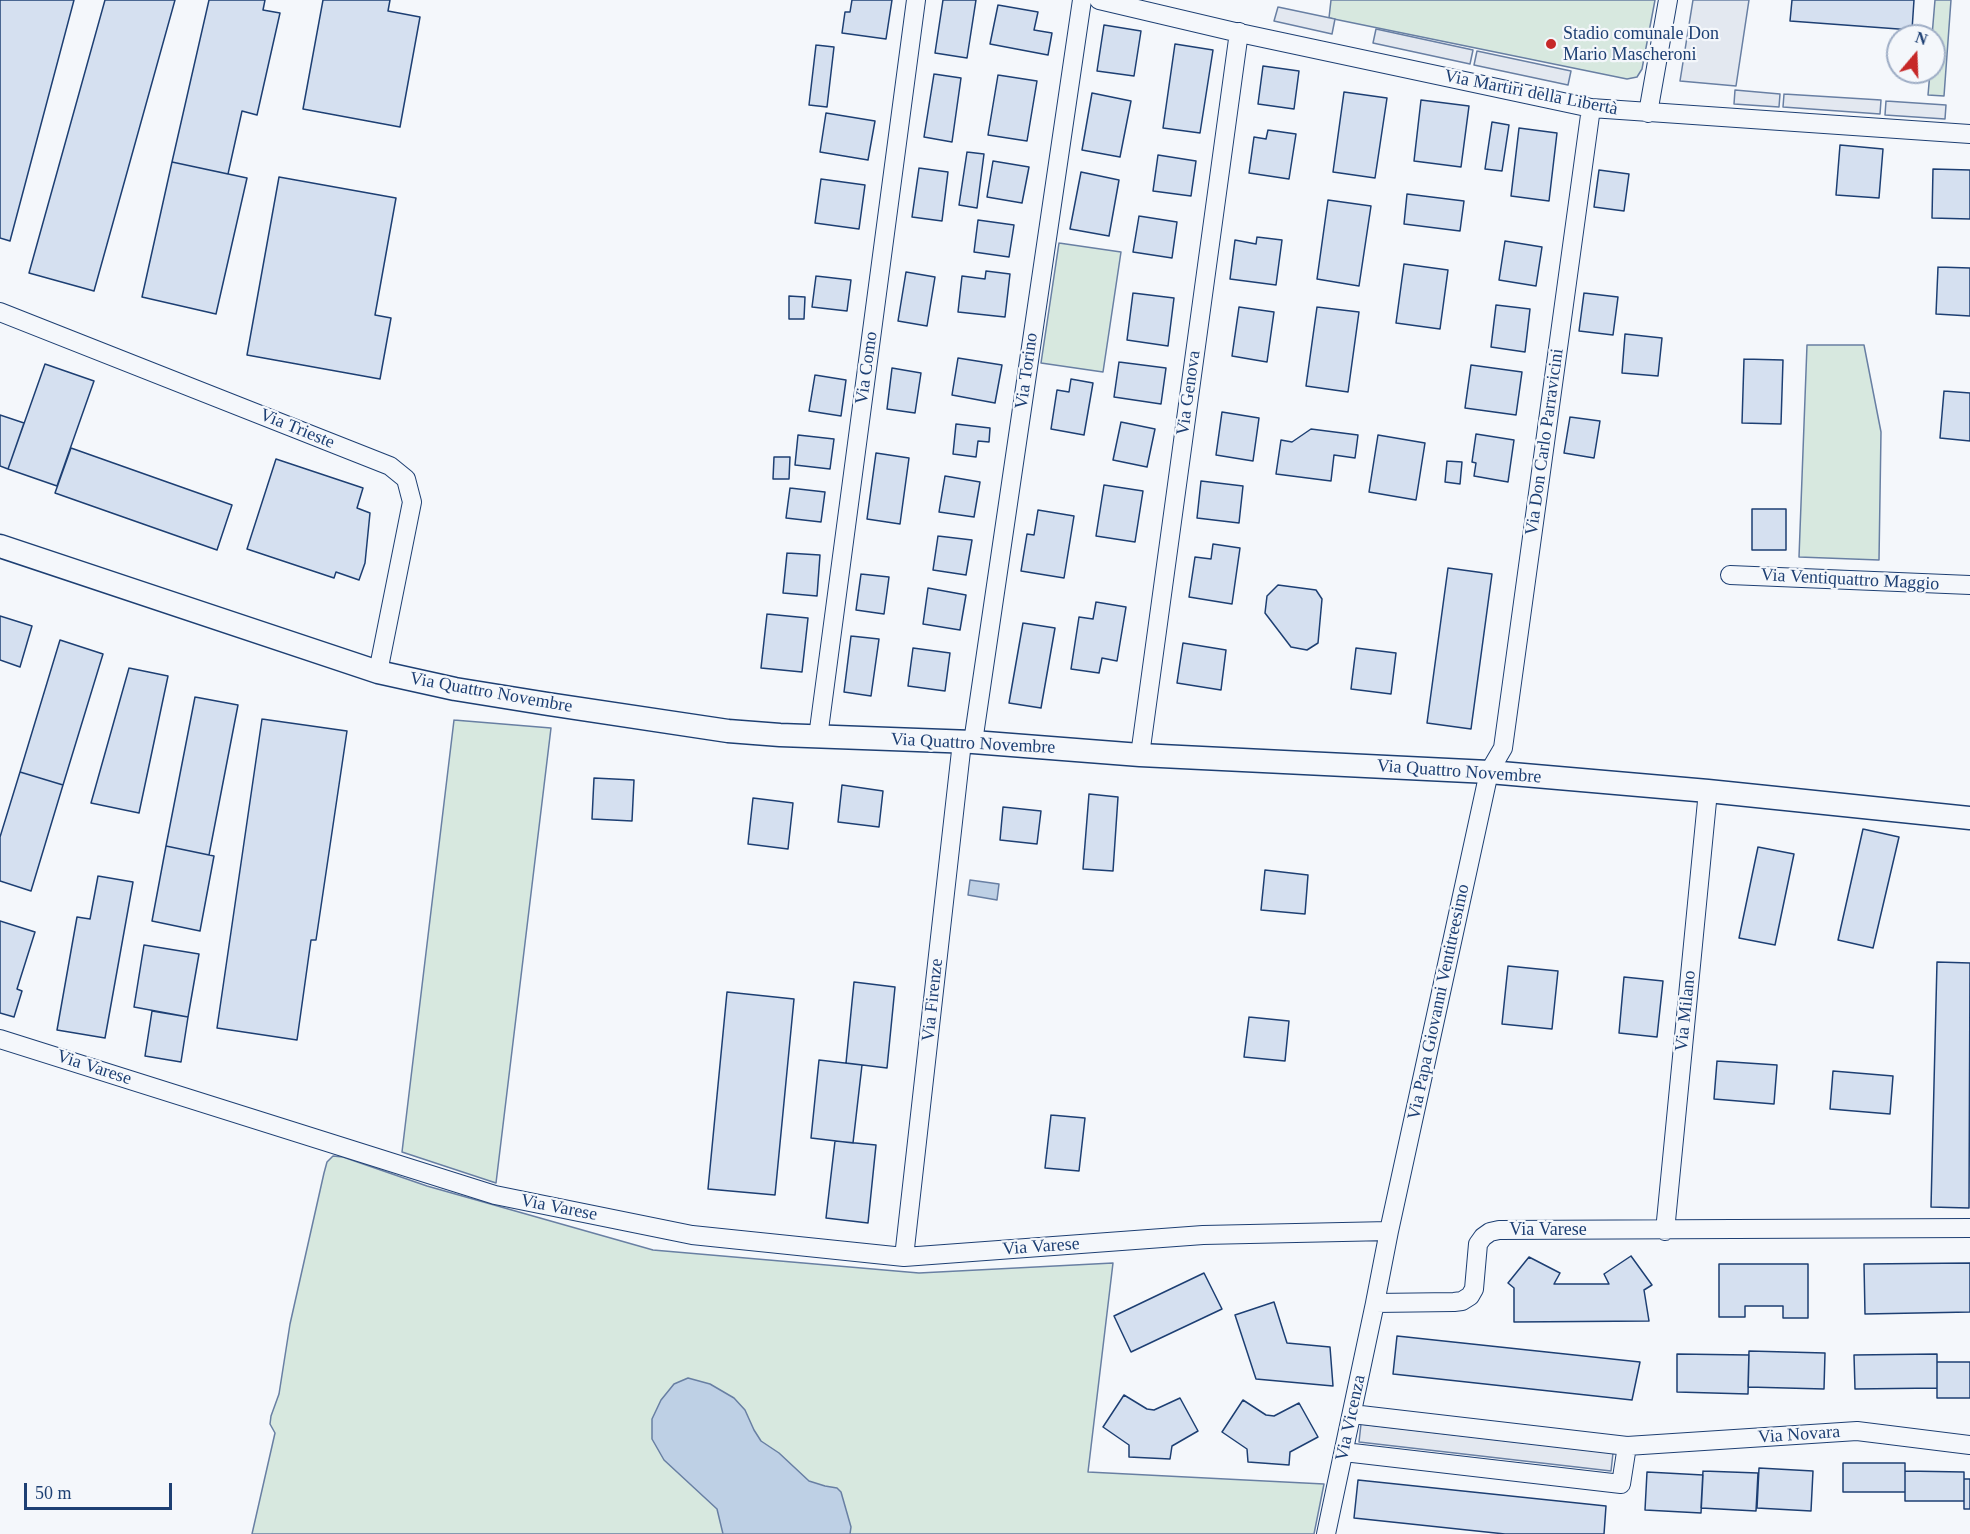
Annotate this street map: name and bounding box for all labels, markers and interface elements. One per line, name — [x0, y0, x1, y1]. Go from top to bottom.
place label: Stadio comunale Don Mario Mascheroni — [1563, 23, 1719, 66]
north arrow — [1886, 24, 1946, 84]
text: N — [1913, 28, 1930, 48]
marker: Stadio comunale Don Mario Mascheroni — [1544, 37, 1558, 51]
street label: Via Martiri della Libertà — [1442, 66, 1620, 120]
street label: Via Como — [851, 330, 883, 406]
street label: Via Torino — [1011, 331, 1043, 411]
street label: Via Don Carlo Parravicini — [1521, 347, 1569, 537]
street label: Via Genova — [1172, 349, 1206, 437]
street label: Via Trieste — [256, 404, 338, 454]
street label: Via Ventiquattro Maggio — [1760, 565, 1940, 595]
street label: Via Quattro Novembre — [408, 668, 574, 718]
street label: Via Quattro Novembre — [890, 729, 1056, 759]
street label: Via Quattro Novembre — [1376, 755, 1542, 789]
street label: Via Papa Giovanni Ventitreesimo — [1403, 882, 1475, 1122]
street label: Via Firenze — [918, 957, 948, 1043]
street label: Via Milano — [1671, 969, 1701, 1053]
street label: Via Varese — [54, 1046, 134, 1090]
street label: Via Varese — [519, 1190, 599, 1226]
street label: Via Varese — [1509, 1219, 1587, 1241]
street label: Via Varese — [1002, 1234, 1080, 1260]
street label: Via Vicenza — [1331, 1373, 1371, 1463]
street label: Via Novara — [1757, 1421, 1841, 1449]
scale bar — [27, 1471, 176, 1509]
text: 50 m — [35, 1483, 72, 1503]

